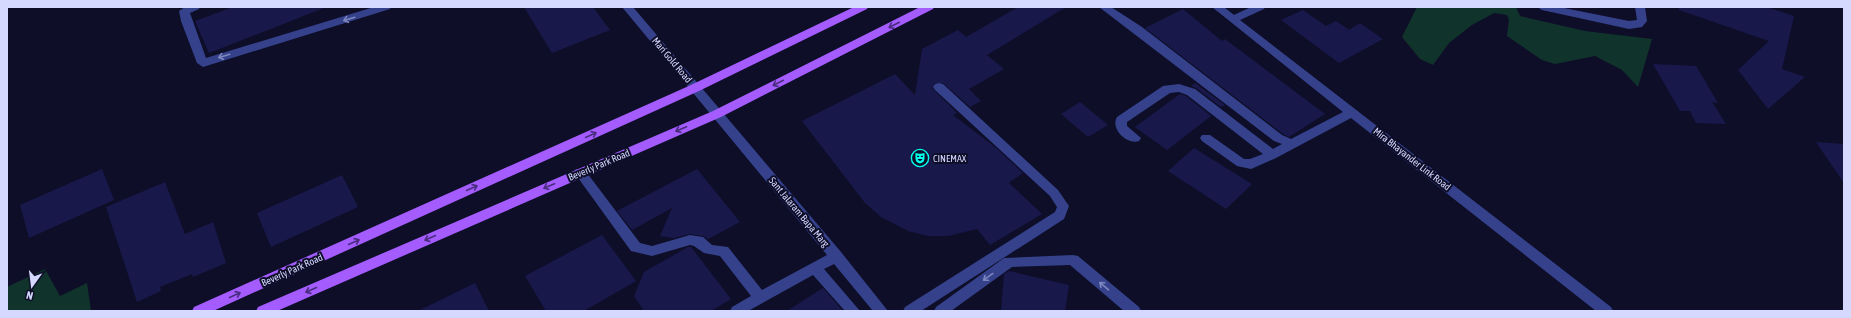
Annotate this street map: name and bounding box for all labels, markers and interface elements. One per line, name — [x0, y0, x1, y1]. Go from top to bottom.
one-way arrow — [342, 16, 355, 23]
one-way arrow — [889, 21, 901, 29]
street label: Mari Gold Road — [650, 35, 694, 85]
one-way arrow — [219, 53, 231, 61]
one-way arrow — [772, 80, 784, 87]
street label: Mira Bhayander Link Road — [1371, 125, 1453, 193]
one-way arrow — [676, 126, 688, 133]
one-way arrow — [584, 131, 596, 138]
street label: Beverly Park Road — [567, 147, 632, 183]
theatre icon: CINEMAX — [910, 148, 930, 168]
place label: CINEMAX — [933, 153, 967, 164]
street label: Sant Jalaram Bapa Marg — [767, 175, 832, 250]
one-way arrow — [543, 183, 555, 190]
one-way arrow — [466, 184, 478, 191]
one-way arrow — [424, 234, 436, 242]
one-way arrow — [347, 238, 359, 245]
street label: Beverly Park Road — [260, 251, 325, 288]
north arrow — [12, 266, 52, 306]
one-way arrow — [983, 273, 994, 281]
one-way arrow — [1099, 281, 1109, 290]
one-way arrow — [305, 287, 317, 294]
text: N — [25, 289, 34, 302]
one-way arrow — [229, 291, 241, 298]

